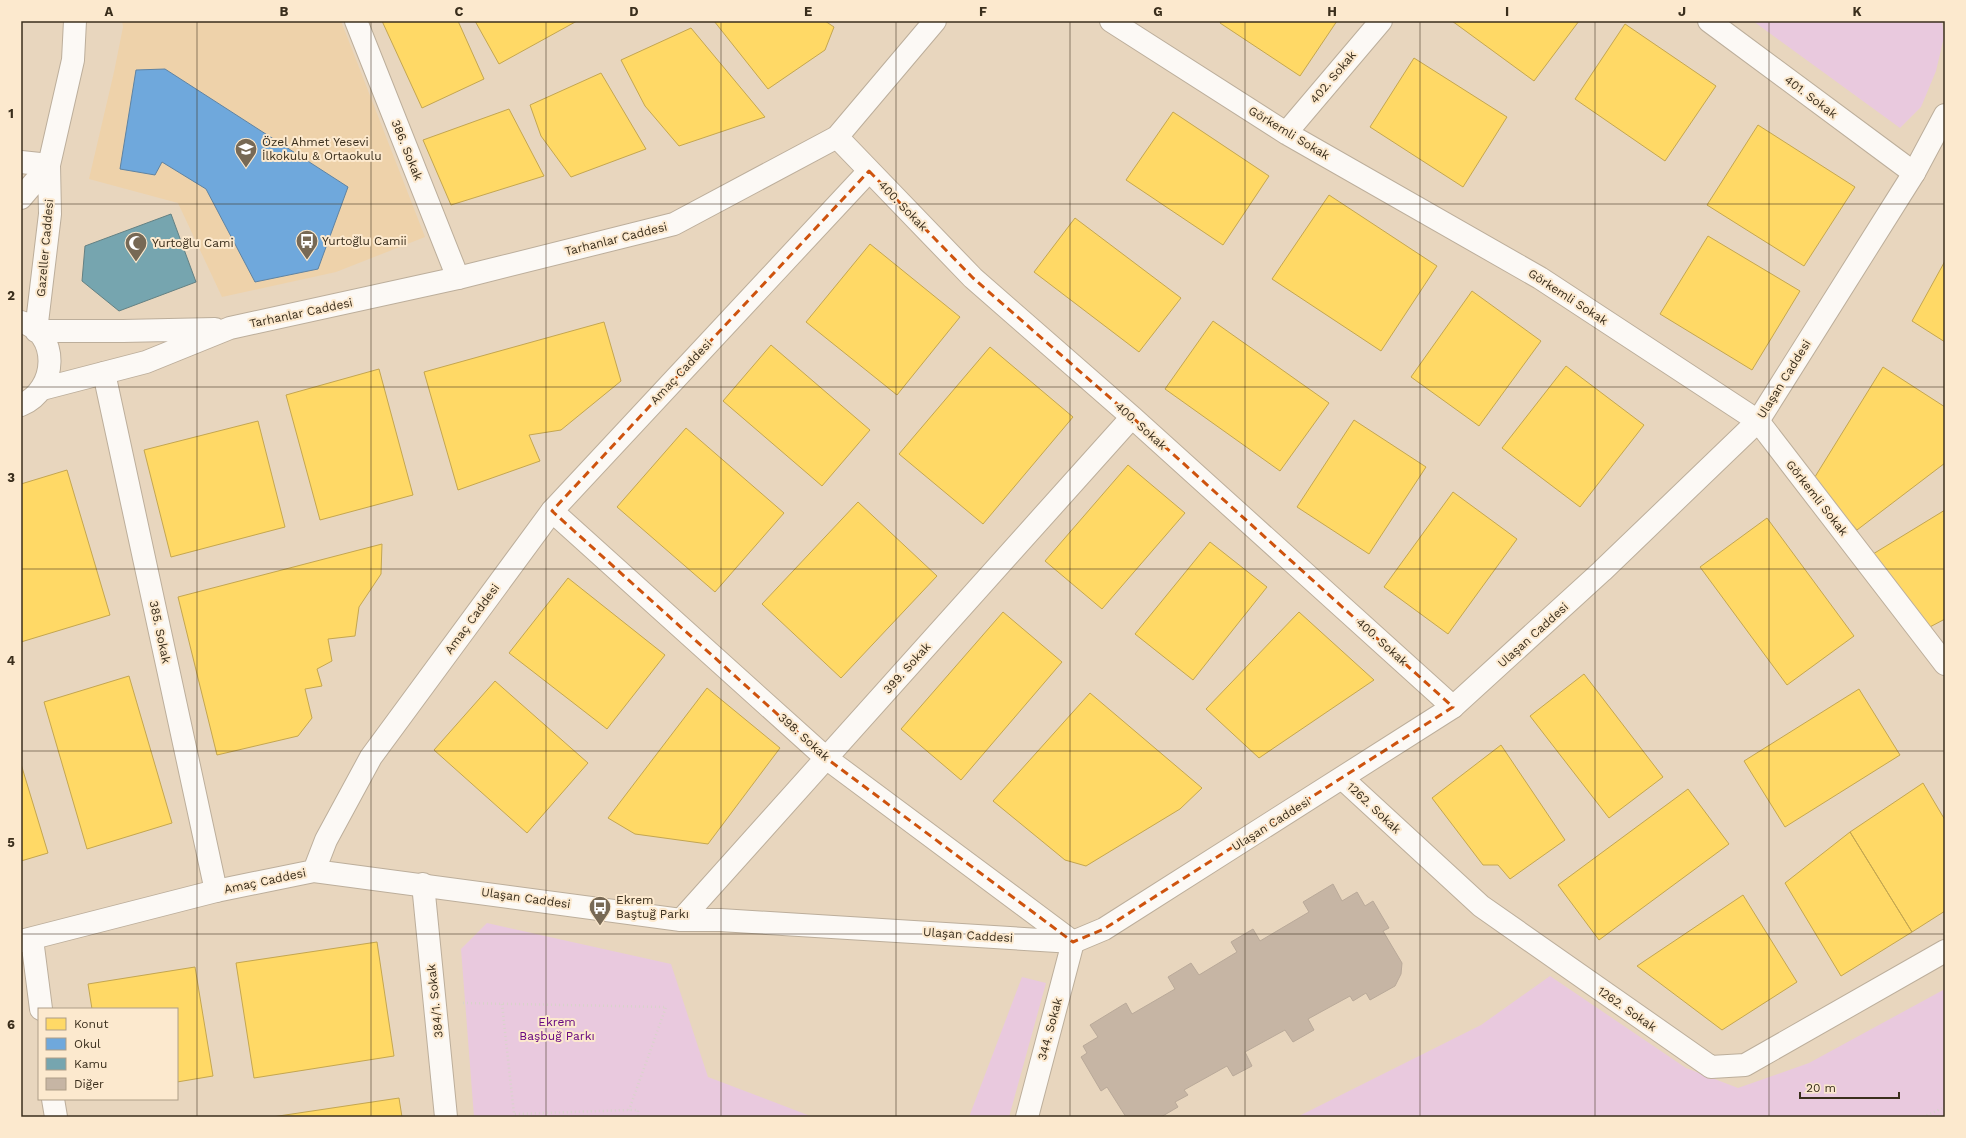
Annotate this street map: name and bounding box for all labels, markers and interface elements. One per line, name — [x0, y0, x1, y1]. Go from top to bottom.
text: A — [105, 4, 114, 19]
text: B — [280, 4, 289, 19]
text: C — [455, 4, 464, 19]
text: D — [629, 4, 639, 19]
text: E — [804, 4, 812, 19]
text: F — [979, 4, 987, 19]
text: G — [1153, 4, 1163, 19]
text: H — [1327, 4, 1337, 19]
text: I — [1505, 4, 1509, 19]
text: J — [1678, 4, 1686, 19]
text: K — [1852, 4, 1862, 19]
street label: 402. Sokak — [1307, 48, 1359, 106]
street label: 401. Sokak — [1782, 73, 1840, 121]
street label: Görkemli Sokak — [1246, 103, 1332, 163]
text: 1 — [8, 106, 14, 121]
street label: 386. Sokak — [388, 118, 426, 183]
place label: Özel Ahmet Yesevi İlkokulu & Ortaokulu — [262, 135, 382, 163]
school or university icon: Özel Ahmet Yesevi İlkokulu & Ortaokulu — [233, 136, 259, 169]
street label: 400. Sokak — [876, 178, 931, 234]
street label: Gazeller Caddesi — [34, 198, 56, 298]
street label: Tarhanlar Caddesi — [563, 219, 669, 259]
bus stop icon: Yurtoğlu Camii — [294, 228, 320, 261]
mosque icon: Yurtoğlu Cami — [123, 230, 149, 263]
place label: Yurtoğlu Camii — [322, 234, 407, 248]
place label: Yurtoğlu Cami — [152, 236, 234, 250]
street label: Görkemli Sokak — [1526, 266, 1610, 328]
text: 2 — [7, 288, 15, 303]
street label: Tarhanlar Caddesi — [248, 295, 354, 331]
street label: Amaç Caddesi — [647, 337, 715, 407]
street label: Ulaşan Caddesi — [1754, 337, 1814, 421]
street label: 400. Sokak — [1112, 399, 1170, 453]
street label: Görkemli Sokak — [1783, 457, 1851, 539]
text: 3 — [7, 470, 15, 485]
street label: Amaç Caddesi — [442, 581, 502, 657]
street label: 385. Sokak — [147, 599, 174, 665]
street label: Ulaşan Caddesi — [1495, 600, 1571, 670]
street label: 400. Sokak — [1353, 615, 1411, 669]
street label: 399. Sokak — [880, 639, 934, 696]
text: 4 — [7, 653, 16, 668]
street label: 398. Sokak — [775, 710, 833, 764]
street label: 1262. Sokak — [1344, 780, 1404, 837]
street label: Ulaşan Caddesi — [1229, 794, 1313, 854]
text: 5 — [7, 835, 15, 850]
street label: Amaç Caddesi — [223, 865, 307, 897]
street label: Ulaşan Caddesi — [480, 885, 572, 911]
place label: Ekrem Baştuğ Parkı — [616, 893, 689, 921]
bus stop icon: Ekrem Baştuğ Parkı — [587, 894, 613, 927]
street label: Ulaşan Caddesi — [923, 925, 1013, 945]
street label: 384/1. Sokak — [424, 963, 446, 1039]
street label: 1262. Sokak — [1595, 984, 1659, 1034]
street label: 344. Sokak — [1035, 996, 1065, 1062]
legend — [38, 1008, 178, 1100]
park label: Ekrem Başbuğ Parkı — [519, 1015, 595, 1043]
text: 6 — [7, 1017, 15, 1032]
text: Konut — [74, 1017, 108, 1031]
text: Okul — [74, 1037, 101, 1051]
text: Kamu — [74, 1057, 107, 1071]
scale bar — [1800, 1074, 1899, 1100]
text: Diğer — [74, 1077, 104, 1091]
text: 20 m — [1806, 1081, 1836, 1095]

